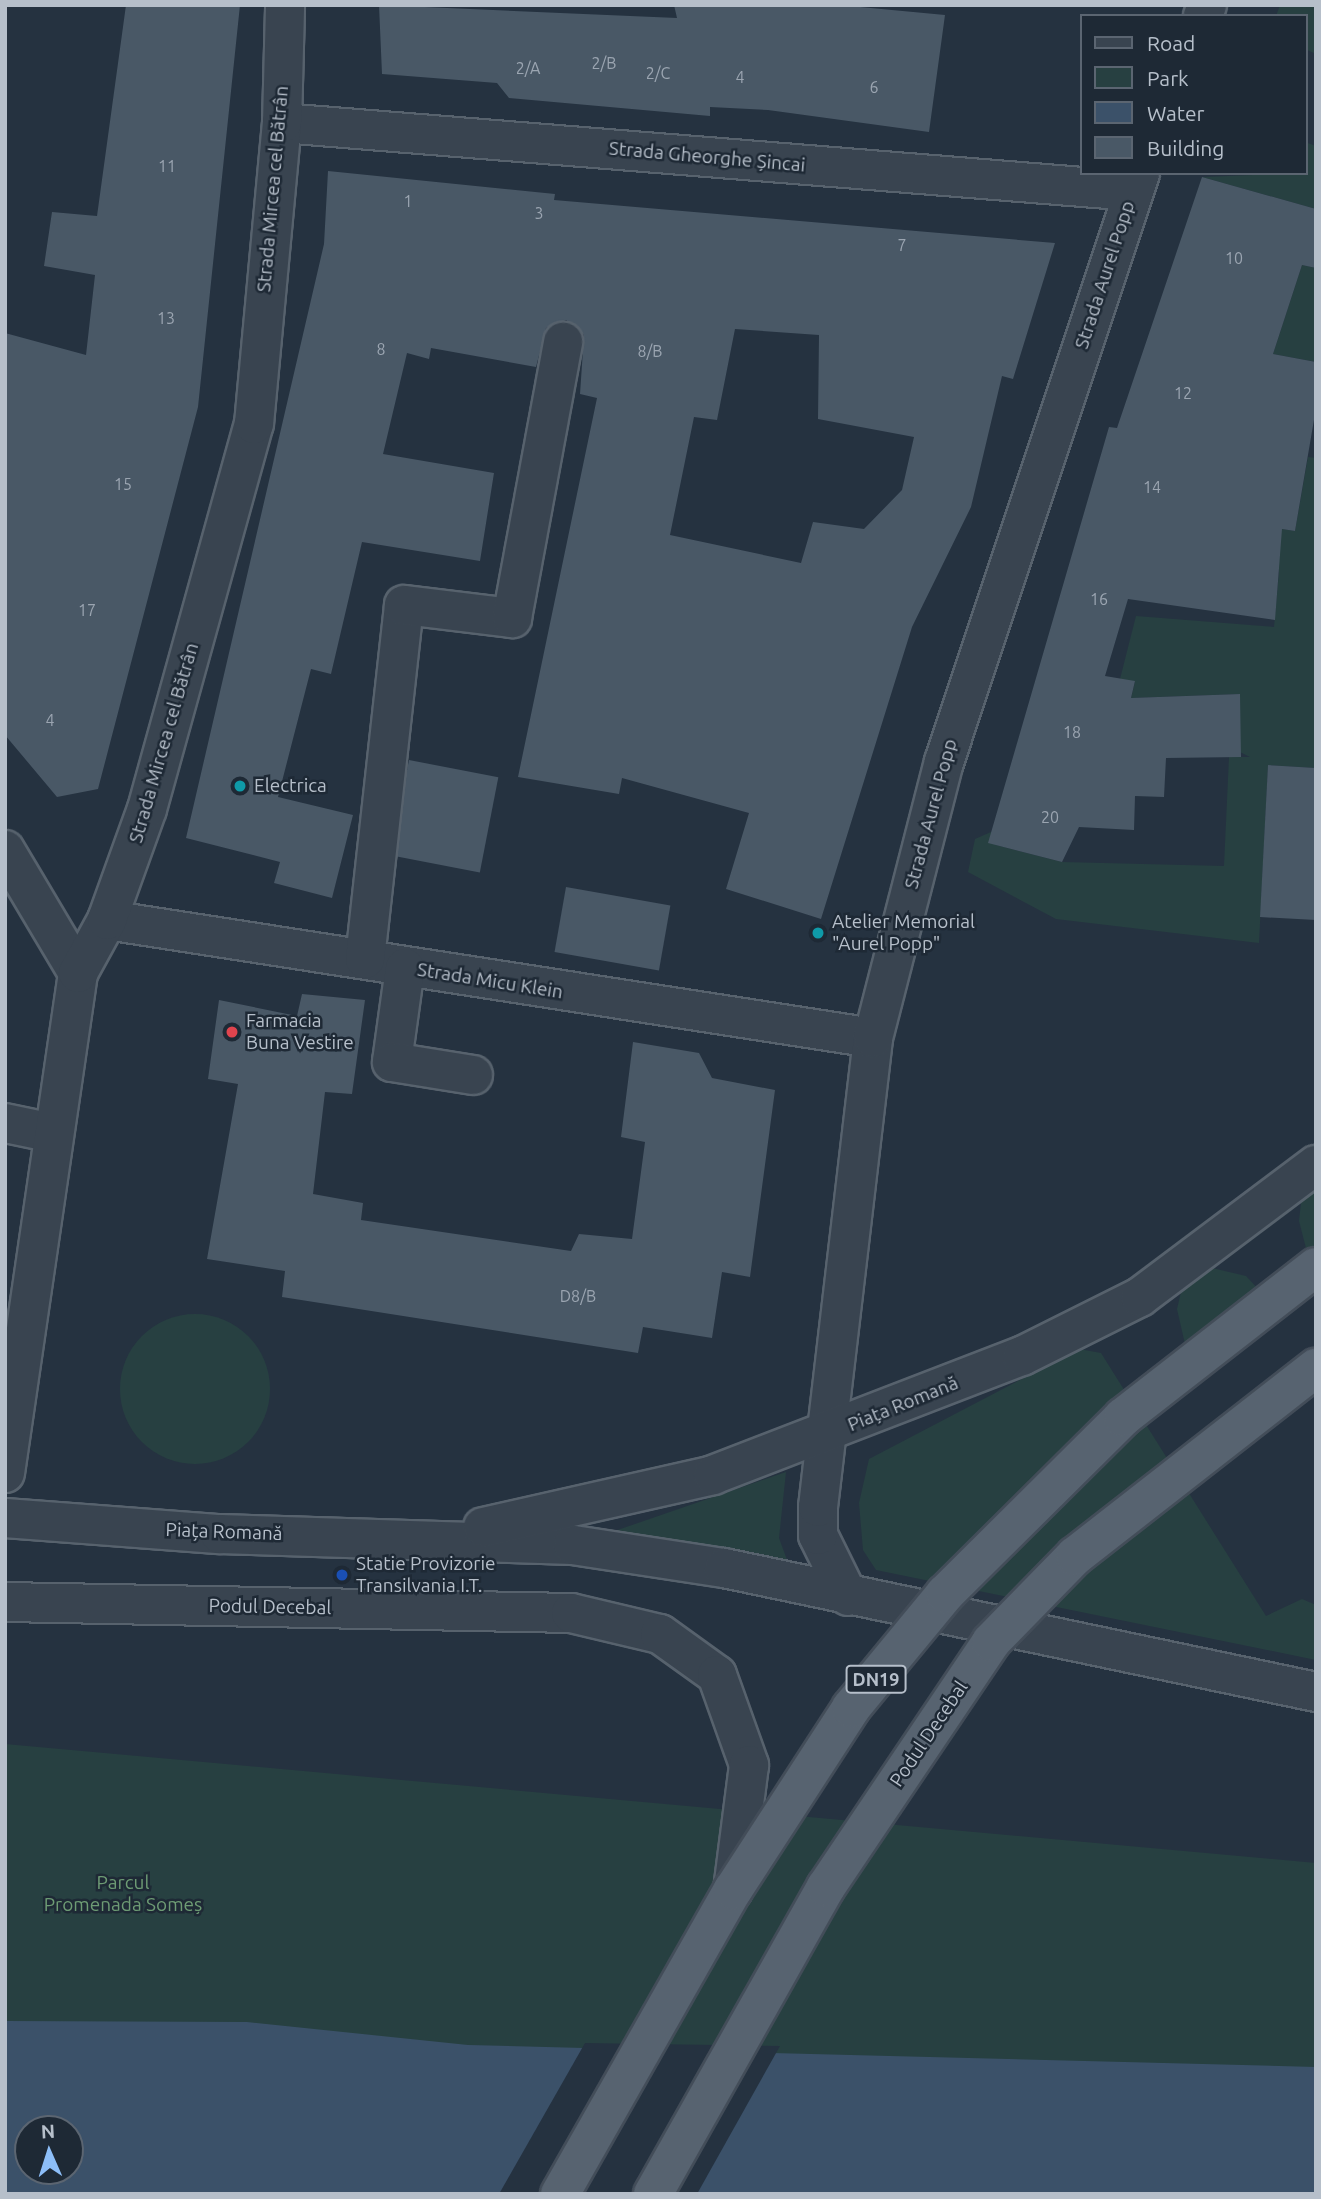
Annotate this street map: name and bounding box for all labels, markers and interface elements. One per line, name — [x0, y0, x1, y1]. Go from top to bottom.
legend — [1080, 14, 1307, 175]
text: Road — [1147, 31, 1195, 55]
house number: 2/B — [591, 53, 617, 73]
house number: 2/A — [516, 58, 540, 78]
house number: 2/C — [646, 63, 670, 83]
text: Park — [1147, 66, 1189, 90]
house number: 4 — [735, 67, 745, 87]
house number: 6 — [869, 77, 879, 97]
street label: Strada Mircea cel Bătrân — [253, 85, 293, 293]
text: Water — [1147, 101, 1205, 125]
text: Building — [1147, 136, 1224, 160]
street label: Strada Gheorghe Șincai — [608, 137, 806, 177]
house number: 11 — [158, 156, 176, 176]
house number: 1 — [403, 191, 413, 211]
street label: Strada Aurel Popp — [1070, 198, 1140, 352]
house number: 3 — [534, 203, 544, 223]
house number: 7 — [897, 235, 907, 255]
house number: 10 — [1225, 248, 1243, 268]
house number: 13 — [157, 308, 175, 328]
house number: 8 — [376, 339, 386, 359]
house number: 8/B — [637, 341, 663, 361]
house number: 12 — [1174, 383, 1192, 403]
house number: 15 — [114, 474, 132, 494]
house number: 14 — [1143, 477, 1161, 497]
house number: 16 — [1090, 589, 1108, 609]
house number: 17 — [78, 600, 96, 620]
street label: Strada Mircea cel Bătrân — [125, 640, 203, 846]
house number: 4 — [45, 710, 55, 730]
house number: 18 — [1063, 722, 1081, 742]
street label: Strada Aurel Popp — [900, 737, 962, 891]
place label: Electrica — [254, 775, 327, 797]
marker: Electrica — [232, 778, 248, 794]
house number: 20 — [1041, 807, 1059, 827]
place label: Atelier Memorial "Aurel Popp" — [832, 911, 975, 955]
marker: Atelier Memorial "Aurel Popp" — [810, 925, 826, 941]
street label: Strada Micu Klein — [415, 958, 565, 1004]
place label: Farmacia Buna Vestire — [246, 1010, 354, 1054]
marker: Farmacia Buna Vestire — [224, 1024, 240, 1040]
house number: D8/B — [560, 1286, 596, 1306]
street label: Piața Romană — [844, 1372, 962, 1436]
street label: Piața Romană — [165, 1519, 283, 1545]
place label: Statie Provizorie Transilvania I.T. — [356, 1553, 496, 1597]
marker: Statie Provizorie Transilvania I.T. — [334, 1567, 350, 1583]
street label: Podul Decebal — [209, 1595, 331, 1619]
road number: DN19 — [844, 1664, 908, 1694]
street label: Podul Decebal — [885, 1677, 973, 1791]
park label: Parcul Promenada Someș — [44, 1872, 202, 1916]
north arrow — [14, 2115, 84, 2185]
text: N — [40, 2120, 56, 2142]

